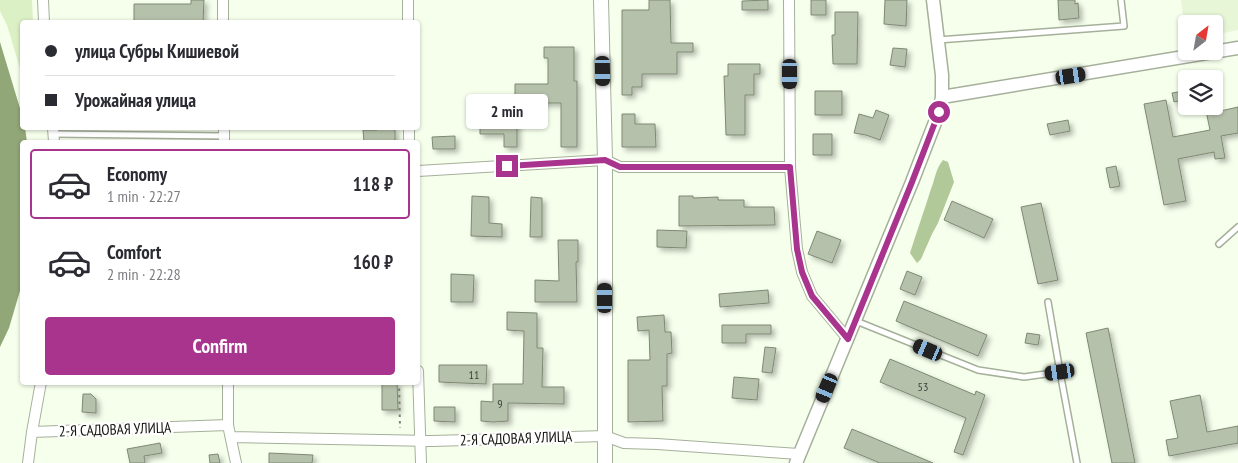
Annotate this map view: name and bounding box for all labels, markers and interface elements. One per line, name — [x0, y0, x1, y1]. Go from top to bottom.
north arrow — [1178, 15, 1222, 60]
map controls — [1178, 15, 1223, 115]
text: улица Субры Кишиевой — [75, 39, 239, 63]
car — [595, 56, 610, 86]
car — [782, 59, 797, 89]
car — [1055, 66, 1086, 86]
button: layers — [1178, 70, 1223, 115]
text: Урожайная улица — [75, 88, 196, 112]
callout: 2 min — [466, 94, 548, 128]
text: 2 min — [491, 101, 523, 121]
route start — [928, 101, 950, 123]
route end — [496, 155, 518, 177]
icon: car — [47, 162, 92, 207]
text: Economy — [107, 162, 167, 186]
text: 118 ₽ — [353, 172, 393, 196]
text: 1 min · 22:27 — [107, 186, 181, 206]
icon: car — [47, 240, 92, 285]
text: Comfort — [107, 240, 161, 264]
text: 160 ₽ — [353, 250, 393, 274]
text: 2 min · 22:28 — [107, 264, 181, 284]
car — [597, 283, 612, 313]
button: Confirm — [45, 317, 395, 375]
car — [911, 337, 944, 363]
car — [1044, 362, 1075, 382]
house number: 11 — [469, 367, 479, 382]
car — [814, 371, 839, 405]
house number: 53 — [918, 379, 928, 394]
house number: 9 — [497, 396, 503, 411]
street label: 2-Я САДОВАЯ УЛИЦА — [59, 418, 172, 440]
street label: 2-Я САДОВАЯ УЛИЦА — [460, 427, 573, 449]

